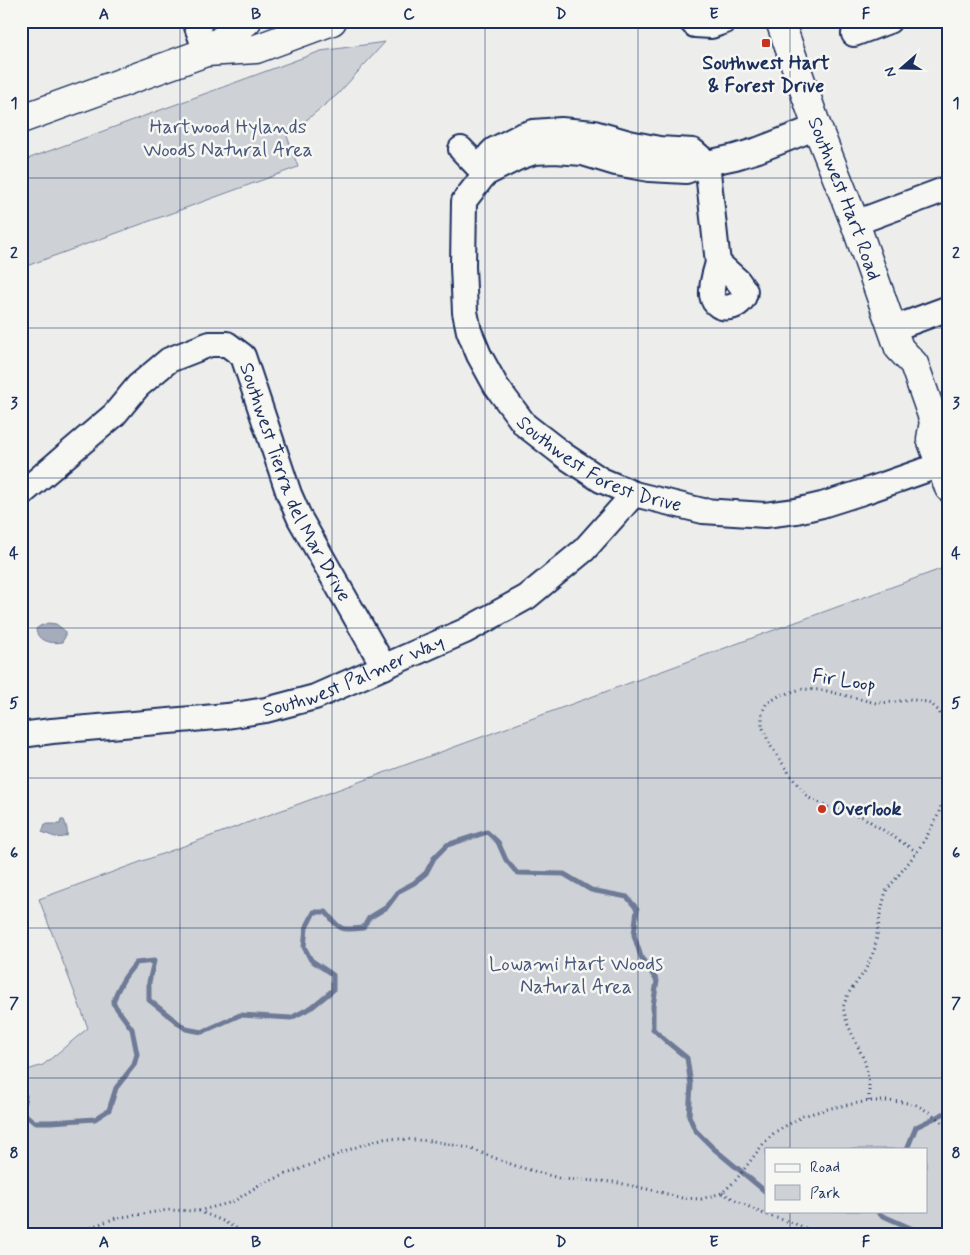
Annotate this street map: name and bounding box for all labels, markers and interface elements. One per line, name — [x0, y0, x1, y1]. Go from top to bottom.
text: A — [99, 4, 109, 25]
text: B — [251, 4, 261, 25]
text: C — [403, 4, 415, 25]
text: D — [555, 4, 567, 25]
text: E — [709, 4, 719, 25]
text: F — [862, 4, 871, 25]
marker: Southwest Hart & Forest Drive — [760, 37, 772, 49]
north arrow — [878, 42, 928, 92]
place label: Southwest Hart & Forest Drive — [702, 50, 830, 100]
text: N — [881, 65, 901, 80]
text: 1 — [10, 93, 18, 114]
text: 1 — [952, 93, 960, 114]
street label: Southwest Hart Road — [801, 113, 888, 284]
park label: Hartwood Hylands Woods Natural Area — [143, 114, 313, 164]
text: 2 — [10, 243, 18, 264]
text: 2 — [952, 243, 960, 264]
street label: Southwest Tierra del Mar Drive — [233, 359, 358, 607]
text: 3 — [10, 393, 18, 414]
text: 3 — [952, 393, 960, 414]
street label: Southwest Forest Drive — [510, 411, 685, 519]
text: 4 — [9, 543, 19, 564]
text: 4 — [951, 543, 961, 564]
street label: Southwest Palmer Way — [259, 628, 448, 724]
street label: Fir Loop — [810, 663, 878, 699]
text: 5 — [9, 693, 19, 714]
text: 5 — [951, 693, 961, 714]
place label: Overlook — [832, 796, 902, 823]
marker: Overlook — [816, 803, 828, 815]
text: 6 — [10, 843, 18, 864]
text: 6 — [952, 843, 960, 864]
park label: Lowami Hart Woods Natural Area — [489, 951, 663, 1001]
text: 7 — [9, 993, 19, 1014]
text: 7 — [951, 993, 961, 1014]
text: 8 — [9, 1143, 19, 1164]
text: 8 — [951, 1143, 961, 1164]
legend — [765, 1148, 928, 1212]
text: Road — [810, 1158, 840, 1178]
text: Park — [810, 1184, 840, 1204]
text: A — [99, 1232, 109, 1253]
text: B — [251, 1232, 261, 1253]
text: C — [403, 1232, 415, 1253]
text: D — [555, 1232, 567, 1253]
text: E — [709, 1232, 719, 1253]
text: F — [862, 1232, 871, 1253]

